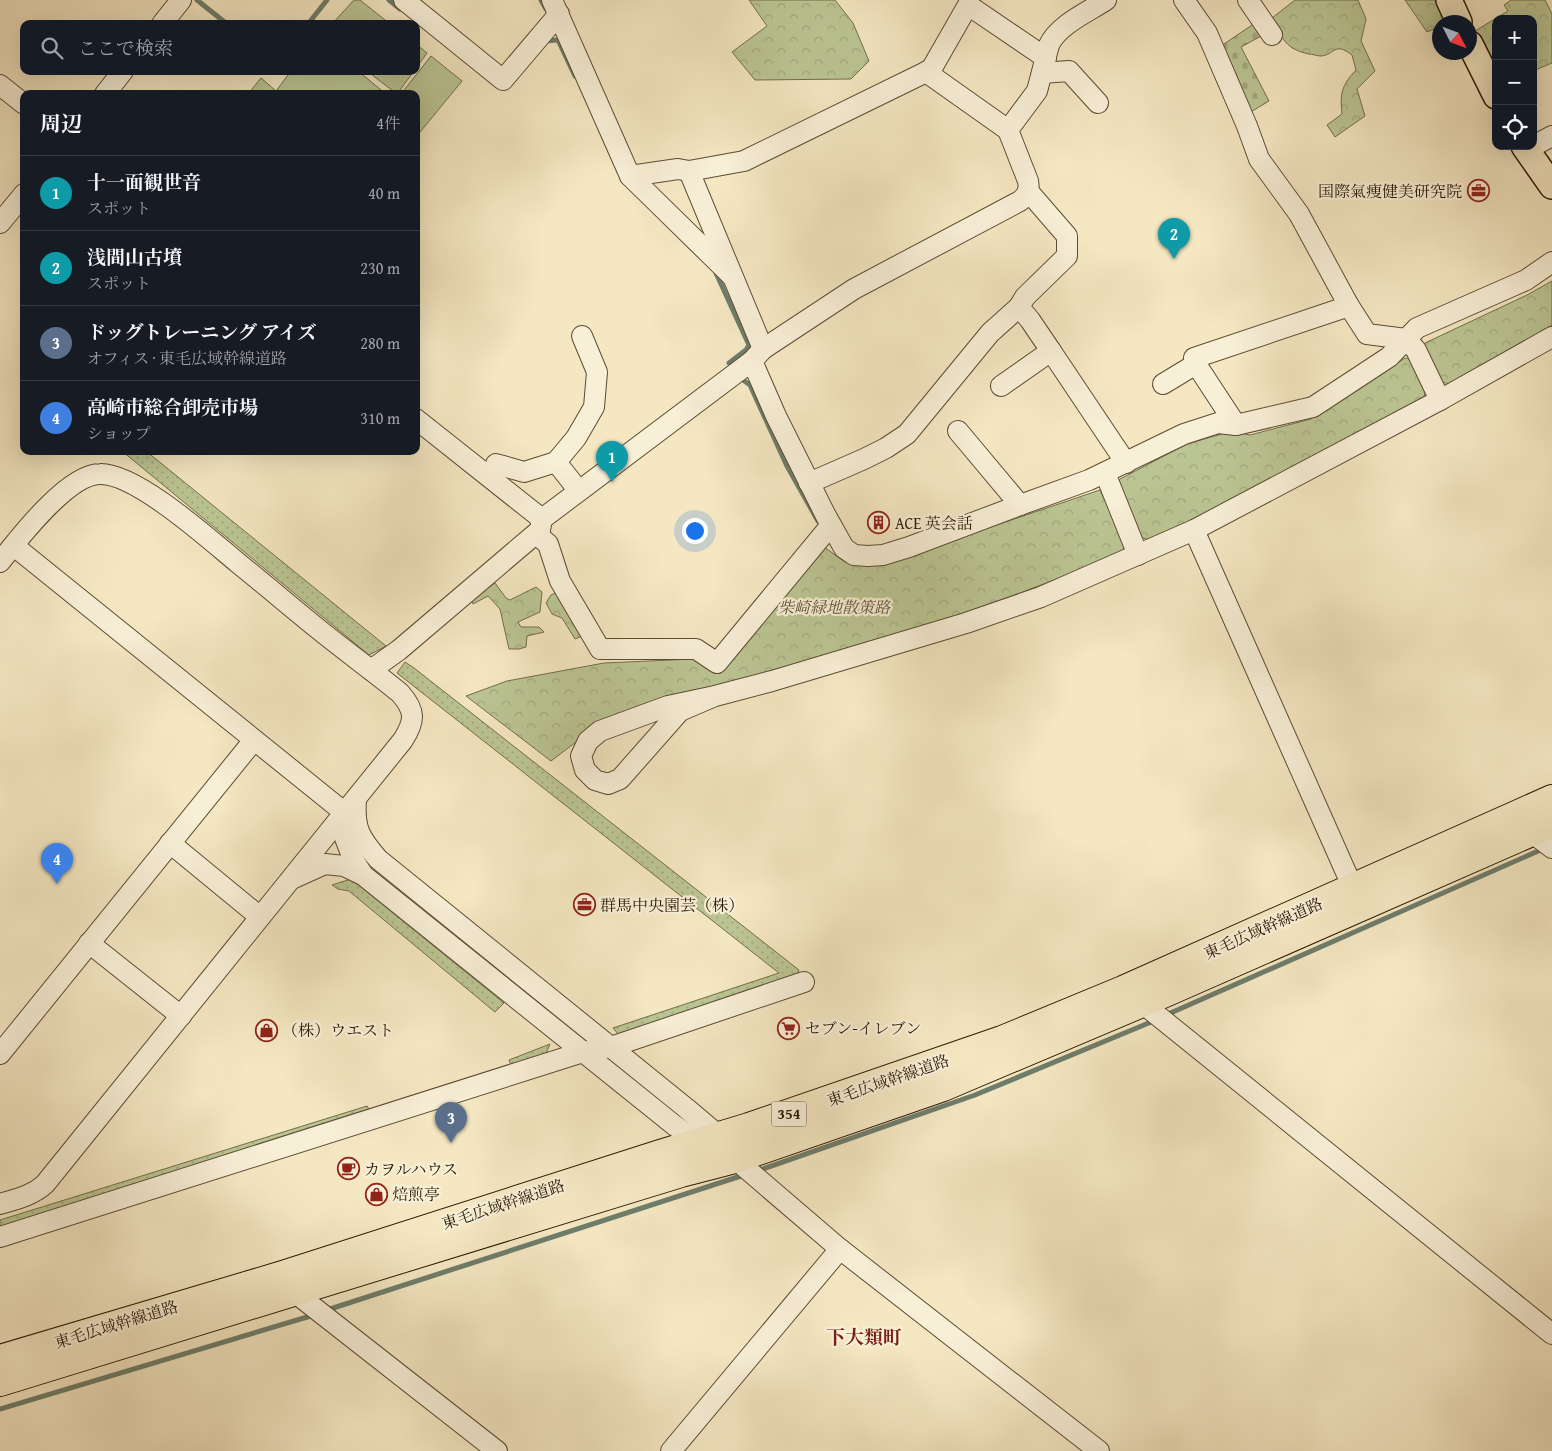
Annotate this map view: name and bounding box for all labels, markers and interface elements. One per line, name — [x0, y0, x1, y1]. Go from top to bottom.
north arrow — [1432, 15, 1477, 60]
map controls — [1492, 15, 1537, 150]
button: + — [1492, 15, 1537, 60]
search box — [20, 20, 420, 75]
icon: search — [38, 34, 66, 62]
text: ここで検索 — [78, 34, 173, 62]
button: − — [1492, 60, 1537, 105]
button: locate — [1492, 105, 1537, 150]
text: 周辺 — [40, 108, 82, 139]
text: 4件 — [376, 111, 400, 135]
text: 十一面観世音 — [87, 168, 201, 196]
place label: 国際氣痩健美研究院 — [1318, 179, 1462, 203]
office icon: 国際氣痩健美研究院 — [1466, 179, 1490, 203]
text: 1 — [52, 181, 60, 205]
text: 40 m — [368, 181, 400, 205]
text: スポット — [87, 196, 151, 220]
pin: 2 — [1158, 218, 1190, 259]
text: 浅間山古墳 — [87, 243, 182, 271]
text: 2 — [52, 256, 60, 280]
text: 230 m — [360, 256, 400, 280]
text: スポット — [87, 271, 151, 295]
text: ドッグトレーニング アイズ — [87, 318, 316, 346]
text: 3 — [52, 331, 60, 355]
text: 280 m — [360, 331, 400, 355]
text: オフィス · 東毛広域幹線道路 — [87, 346, 287, 370]
text: 高崎市総合卸売市場 — [87, 393, 258, 421]
text: 4 — [52, 406, 60, 430]
text: 310 m — [360, 406, 400, 430]
text: ショップ — [87, 421, 151, 445]
pin: 1 — [596, 441, 628, 482]
building icon: ACE 英会話 — [867, 511, 891, 535]
place label: ACE 英会話 — [895, 511, 973, 535]
your location — [682, 518, 708, 544]
park label: 柴崎緑地散策路 — [778, 595, 891, 619]
pin: 4 — [41, 843, 73, 884]
street label: 東毛広域幹線道路 — [1200, 891, 1326, 965]
office icon: 群馬中央園芸（株） — [572, 893, 596, 917]
place label: 群馬中央園芸（株） — [600, 893, 744, 917]
supermarket icon: セブン-イレブン — [777, 1016, 801, 1040]
place label: セブン-イレブン — [805, 1016, 921, 1040]
shop icon: （株）ウエスト — [254, 1018, 278, 1042]
place label: （株）ウエスト — [282, 1018, 394, 1042]
street label: 東毛広域幹線道路 — [824, 1048, 952, 1112]
pin: 3 — [435, 1102, 467, 1143]
road number: 354 — [772, 1102, 806, 1126]
cafe icon: カヲルハウス — [336, 1157, 360, 1181]
place label: カヲルハウス — [364, 1157, 458, 1181]
street label: 東毛広域幹線道路 — [438, 1173, 568, 1235]
shop icon: 焙煎亭 — [364, 1182, 388, 1206]
place label: 焙煎亭 — [392, 1182, 440, 1206]
street label: 東毛広域幹線道路 — [51, 1294, 181, 1354]
district label: 下大類町 — [826, 1323, 902, 1351]

